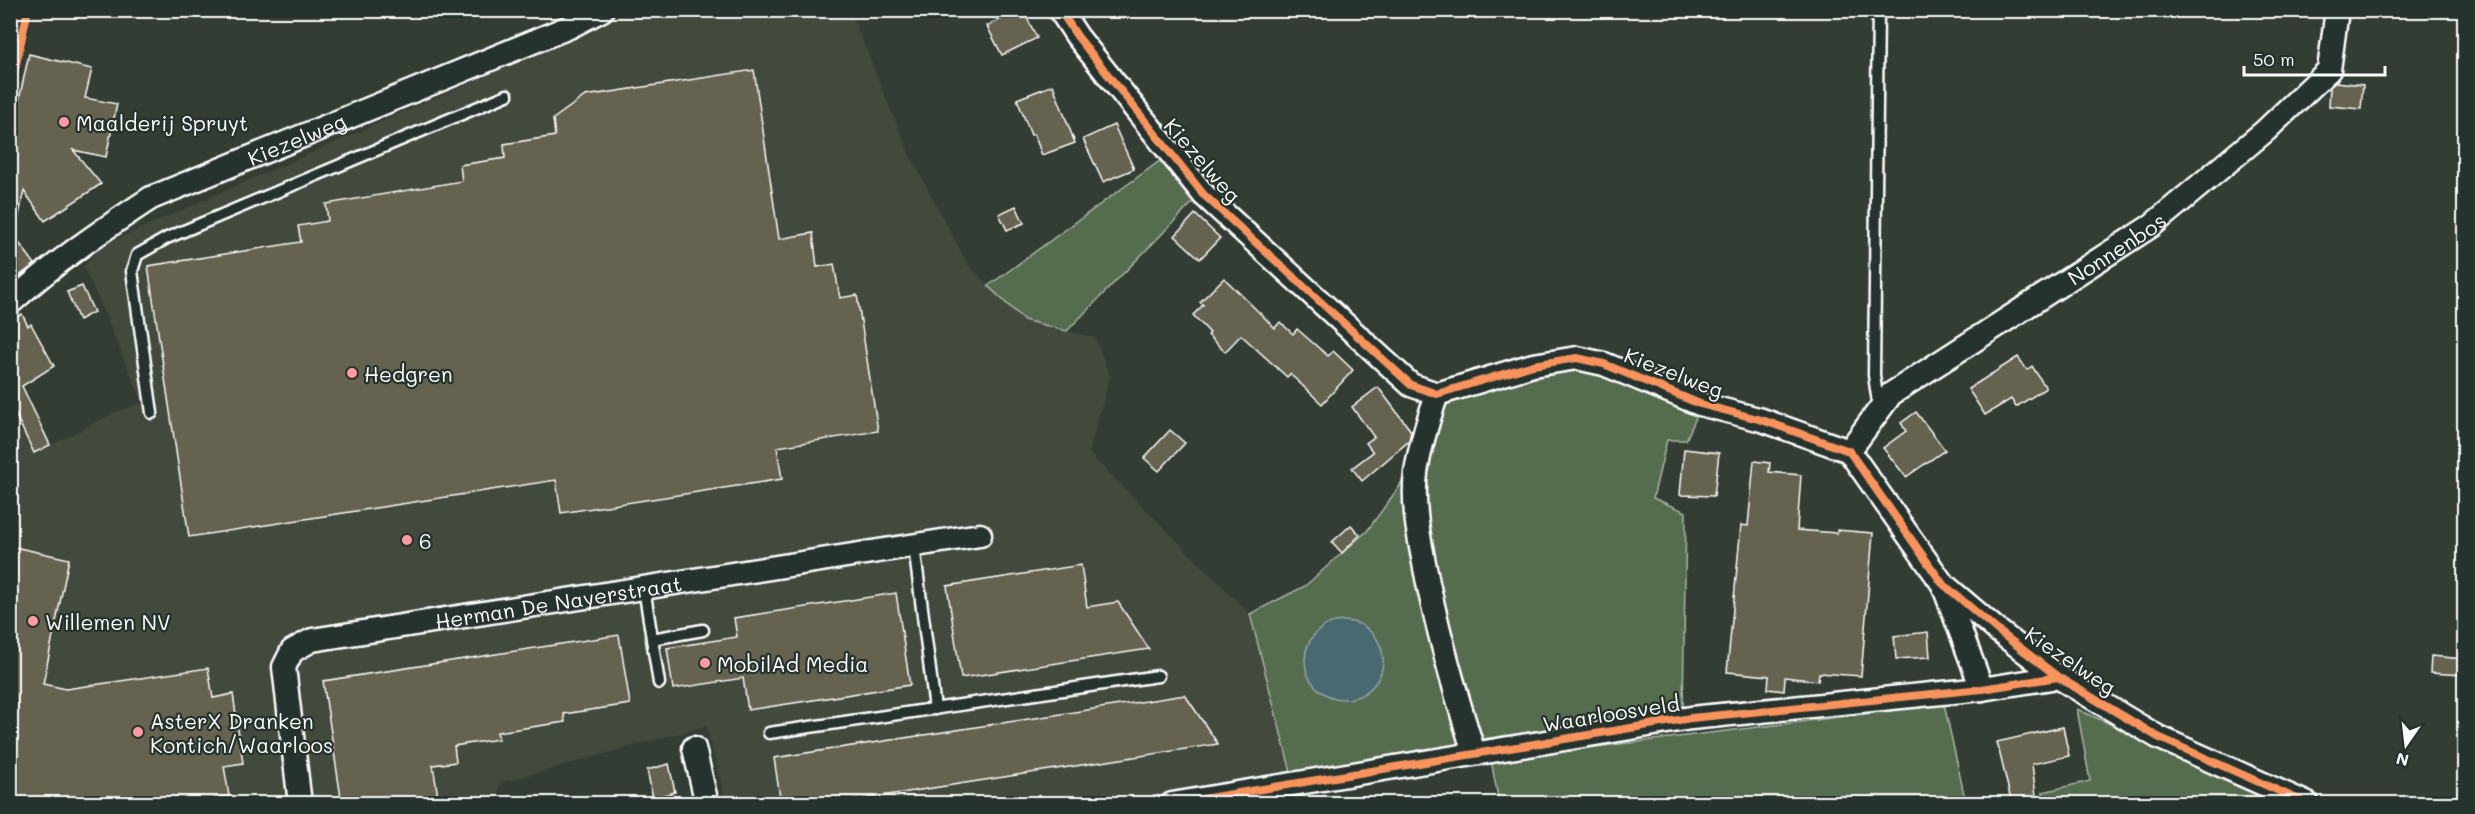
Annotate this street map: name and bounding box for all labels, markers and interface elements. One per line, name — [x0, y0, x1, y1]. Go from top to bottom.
scale bar — [2244, 39, 2385, 77]
text: 50 m — [2253, 47, 2295, 71]
street label: Kiezelweg — [243, 106, 349, 171]
place label: Maalderij Spruyt — [76, 109, 248, 136]
street label: Kiezelweg — [1159, 112, 1247, 208]
marker: Maalderij Spruyt — [57, 115, 71, 129]
street label: Nonnenbos — [2062, 206, 2171, 290]
street label: Kiezelweg — [1621, 341, 1727, 403]
place label: Hedgren — [364, 360, 453, 387]
marker: Hedgren — [345, 366, 359, 380]
place label: 6 — [419, 527, 432, 554]
marker: 6 — [400, 533, 414, 547]
street label: Herman De Nayerstraat — [433, 569, 684, 634]
place label: Willemen NV — [45, 608, 171, 635]
marker: Willemen NV — [26, 614, 40, 628]
street label: Kiezelweg — [2021, 620, 2121, 700]
place label: MobilAd Media — [717, 650, 868, 677]
marker: MobilAd Media — [698, 656, 712, 670]
street label: Waarloosveld — [1541, 689, 1681, 737]
place label: AsterX Dranken Kontich/Waarloos — [150, 707, 333, 758]
north arrow — [2376, 715, 2436, 775]
marker: AsterX Dranken Kontich/Waarloos — [131, 725, 145, 739]
text: N — [2394, 748, 2411, 772]

